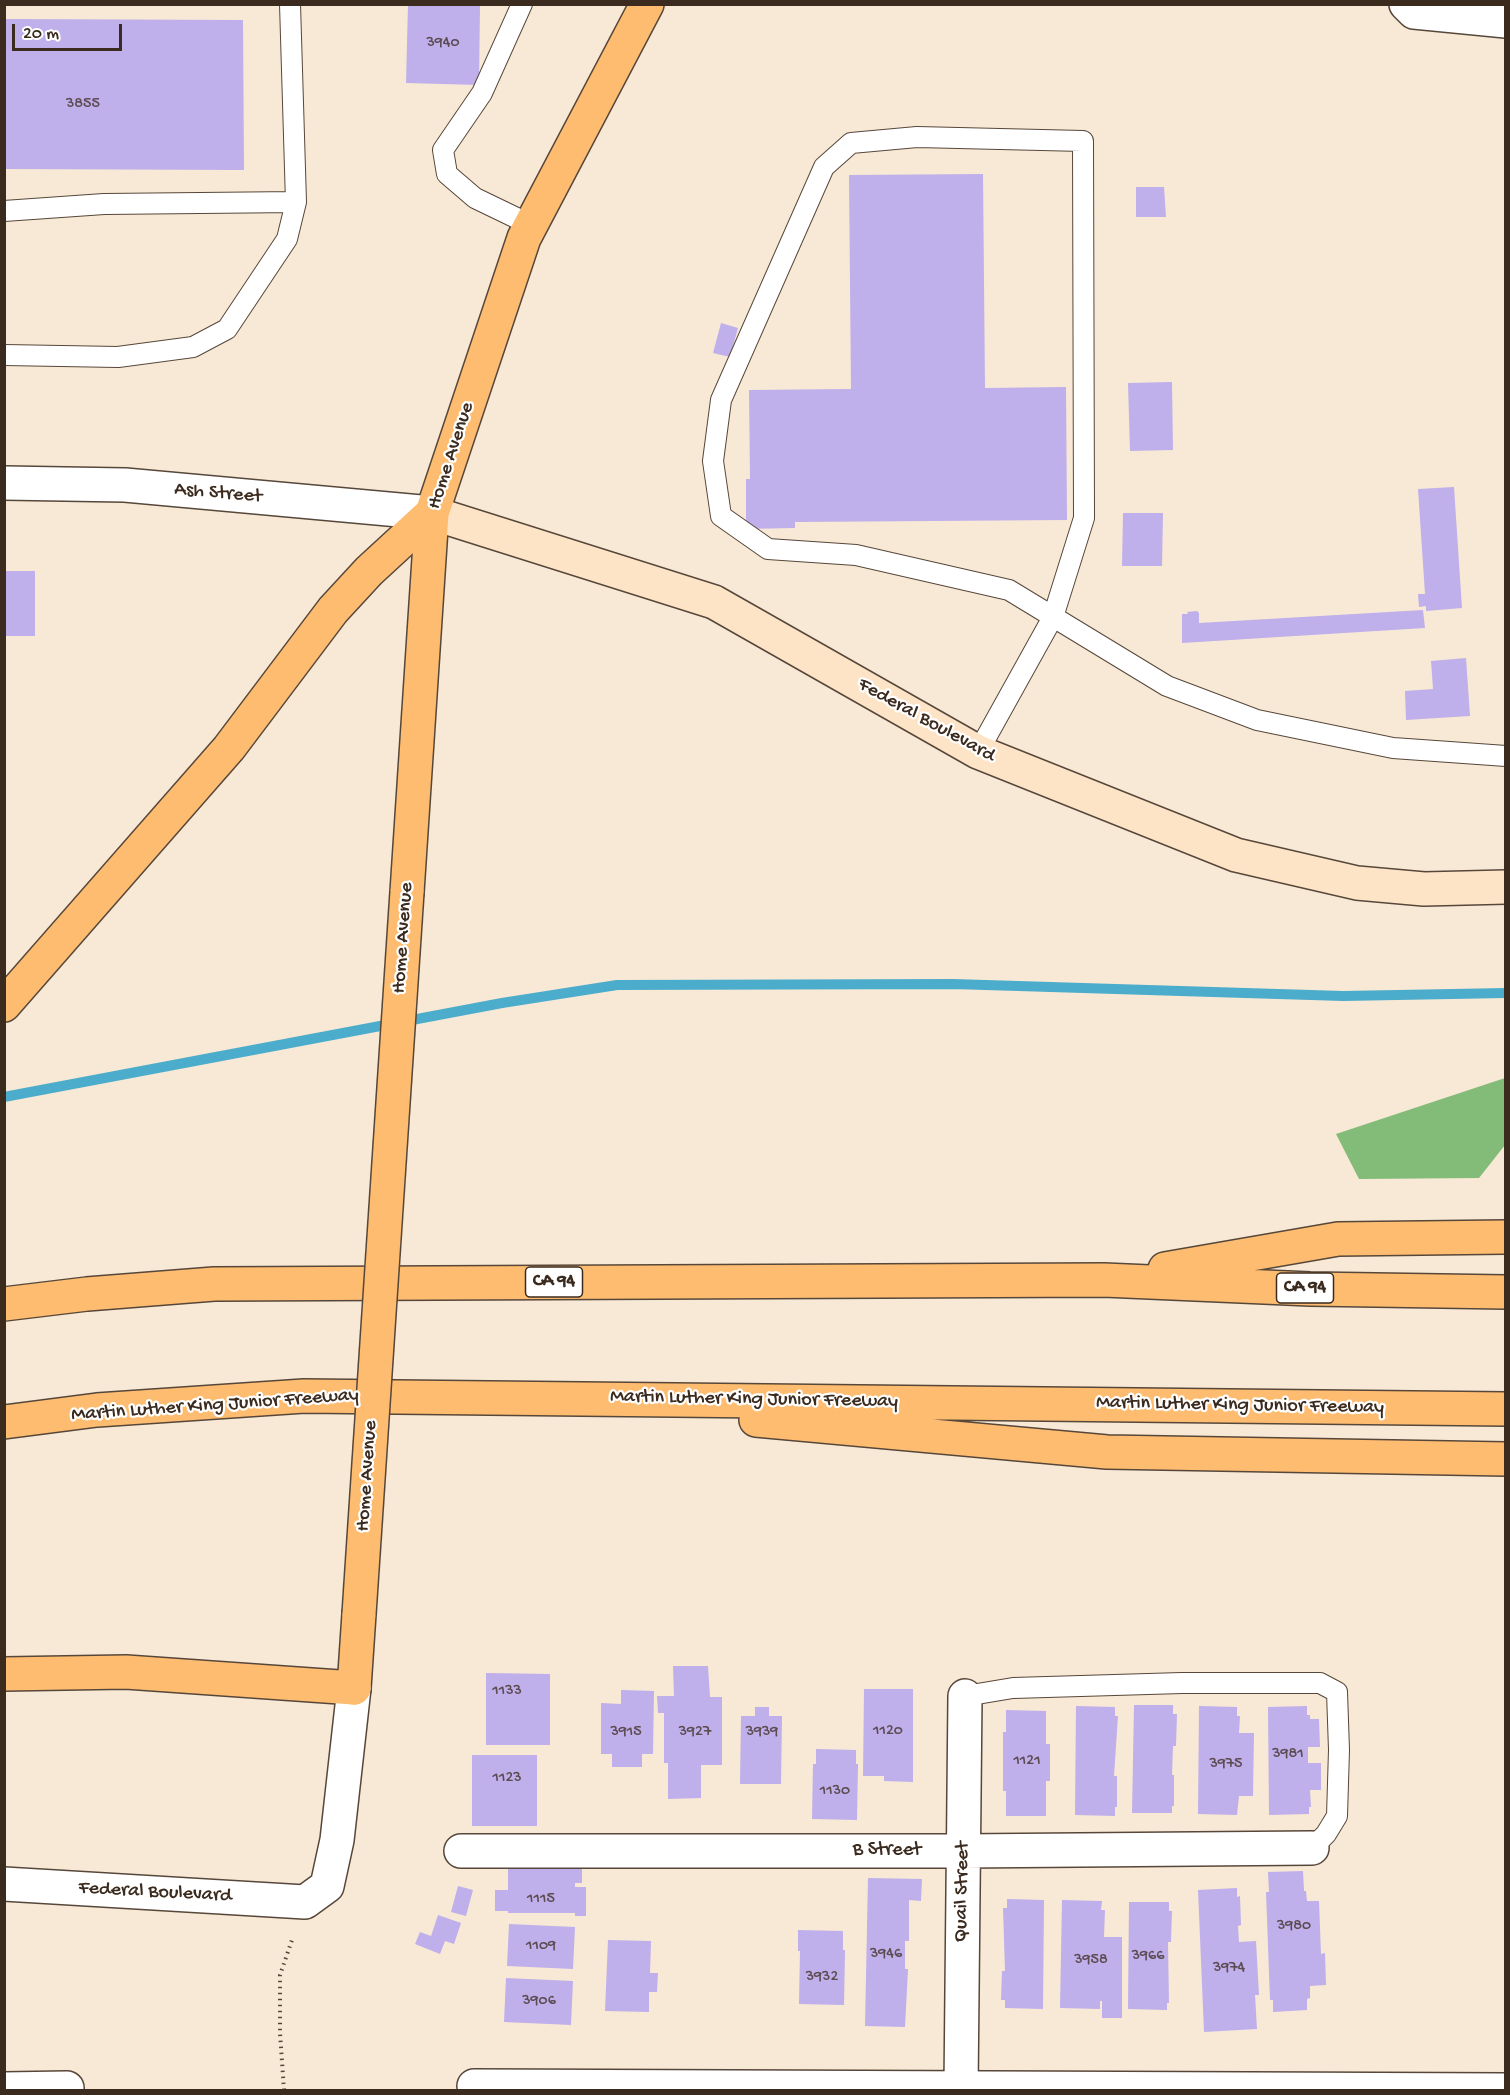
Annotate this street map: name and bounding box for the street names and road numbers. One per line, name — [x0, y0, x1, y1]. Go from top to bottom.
street label: Home Avenue — [423, 399, 481, 513]
street label: Ash Street — [173, 478, 263, 510]
street label: Federal Boulevard — [853, 673, 999, 769]
street label: Home Avenue — [388, 882, 420, 994]
road number: CA 94 — [526, 1267, 582, 1297]
road number: CA 94 — [1276, 1273, 1334, 1303]
street label: Martin Luther King Junior Freeway — [71, 1384, 359, 1428]
street label: Martin Luther King Junior Freeway — [610, 1385, 898, 1415]
street label: Martin Luther King Junior Freeway — [1096, 1391, 1384, 1421]
street label: Home Avenue — [352, 1420, 384, 1532]
street label: B Street — [853, 1839, 921, 1863]
street label: Quail Street — [950, 1841, 976, 1943]
street label: Federal Boulevard — [78, 1877, 232, 1909]

